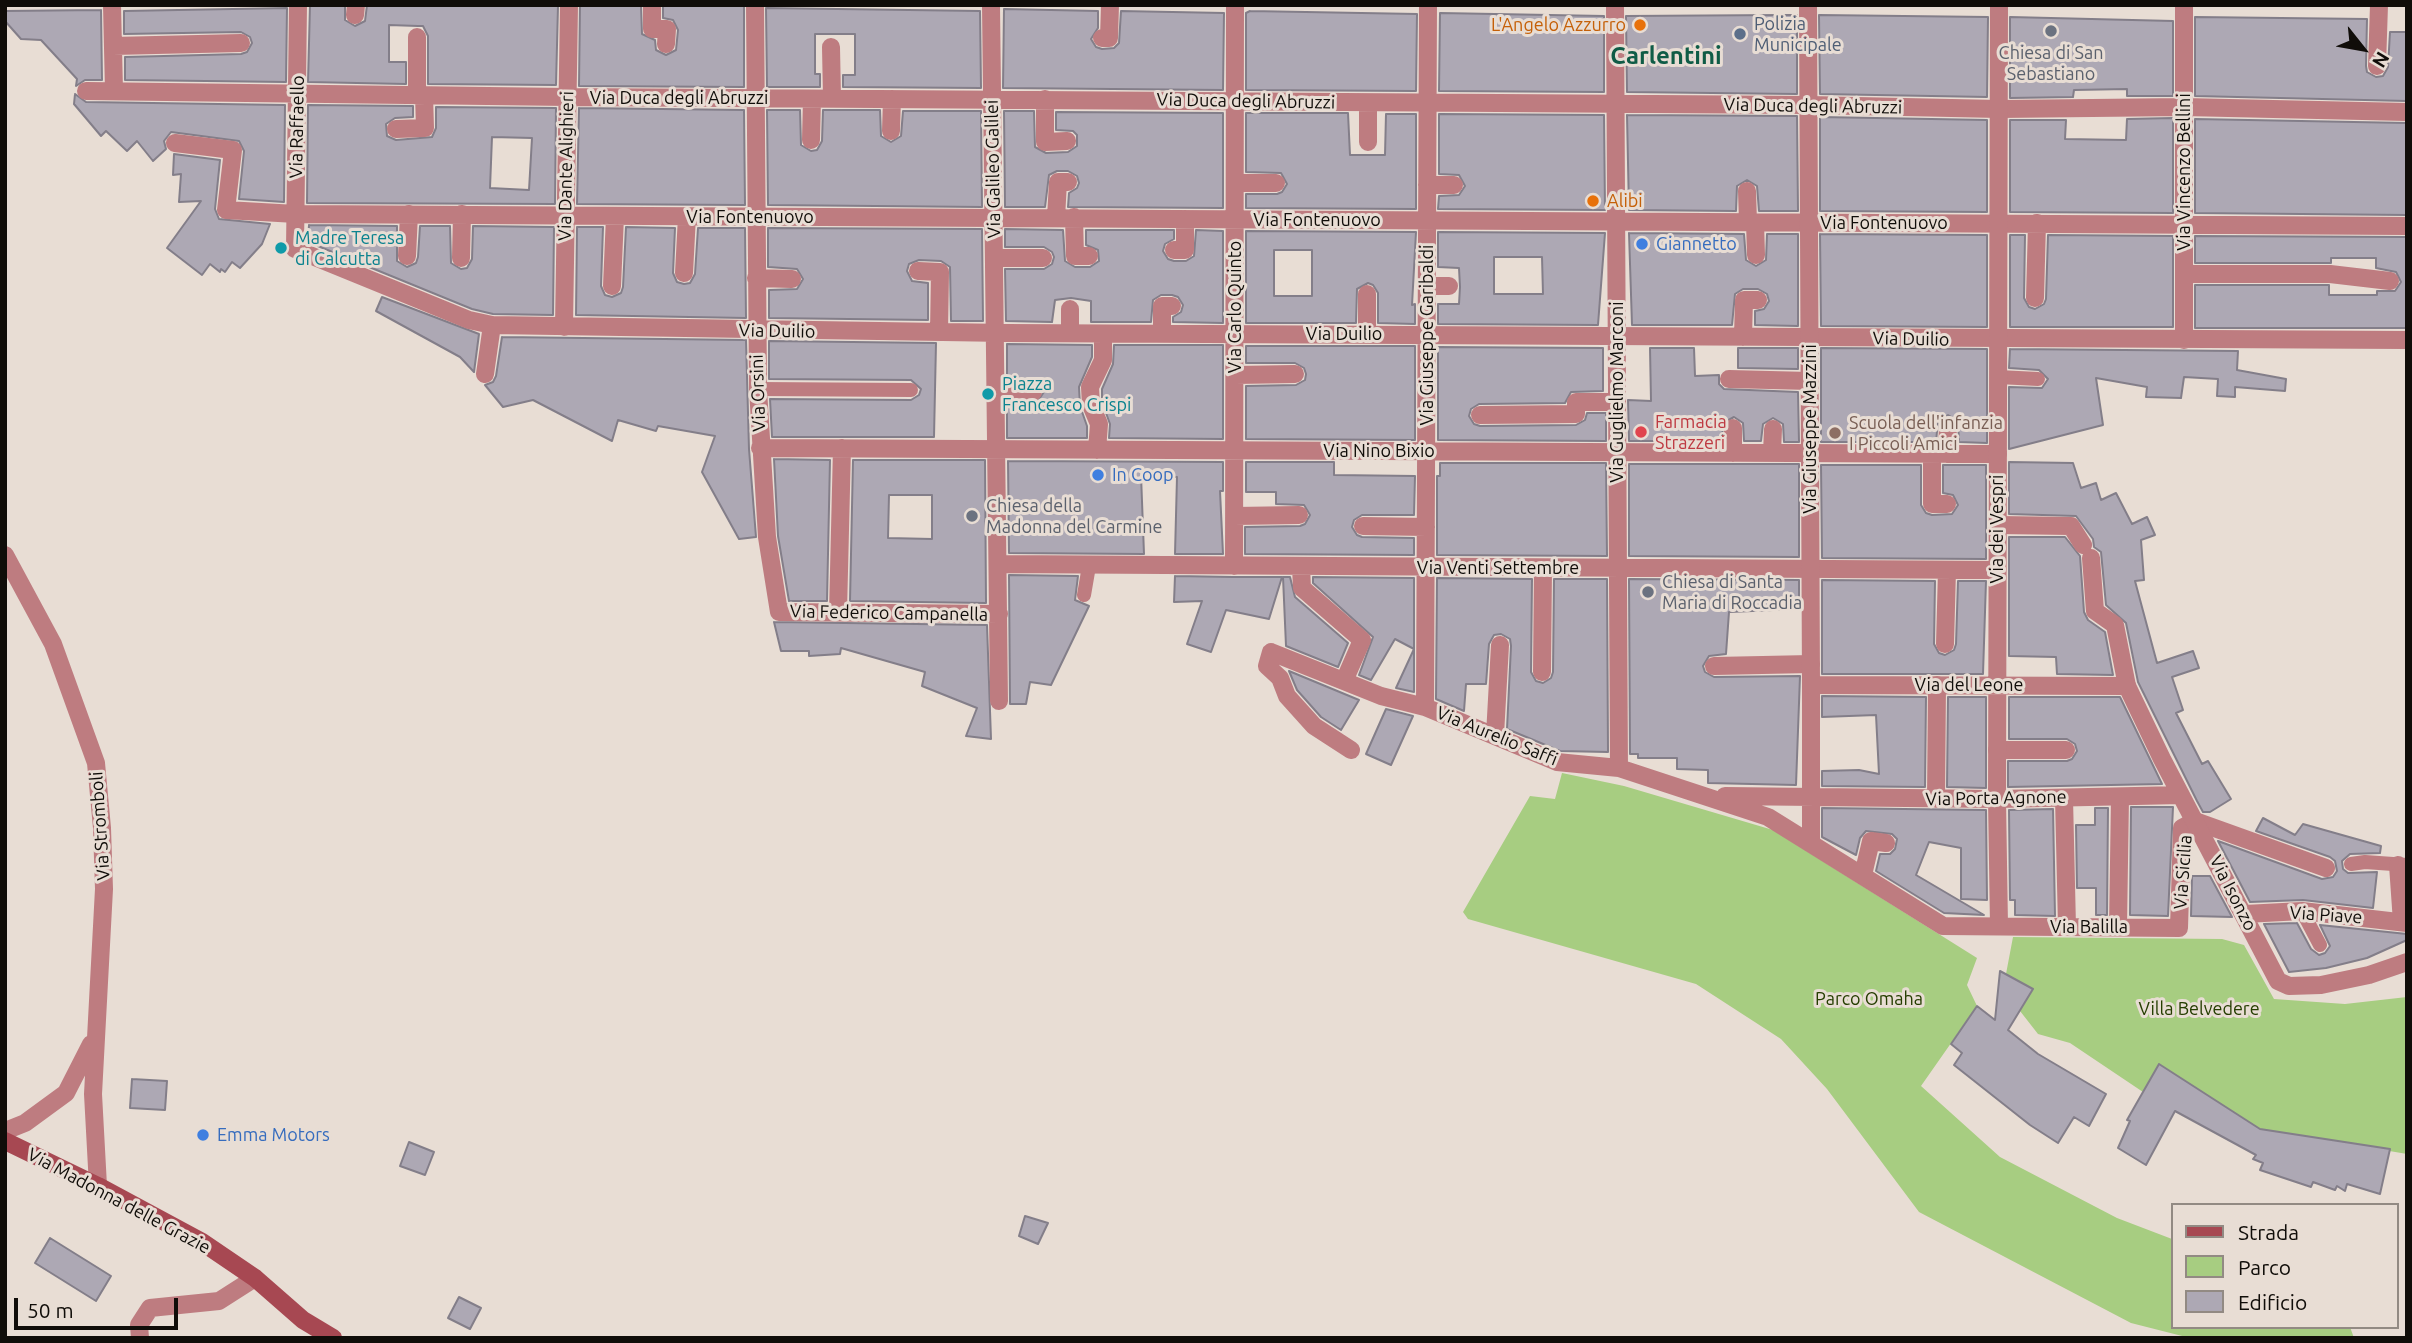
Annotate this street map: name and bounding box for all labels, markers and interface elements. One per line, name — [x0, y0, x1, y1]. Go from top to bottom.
place label: Polizia Municipale — [1754, 13, 1842, 56]
place label: L'Angelo Azzurro — [1491, 14, 1626, 36]
north arrow — [2328, 14, 2398, 84]
marker: L'Angelo Azzurro — [1632, 17, 1648, 33]
marker: Chiesa di San Sebastiano — [2043, 23, 2059, 39]
marker: Polizia Municipale — [1732, 26, 1748, 42]
district label: Carlentini — [1610, 42, 1722, 70]
place label: Chiesa di San Sebastiano — [1999, 42, 2103, 84]
text: N — [2368, 48, 2394, 72]
street label: Via Raffaello — [285, 75, 309, 179]
street label: Via Duca degli Abruzzi — [590, 87, 768, 109]
street label: Via Duca degli Abruzzi — [1156, 89, 1336, 113]
street label: Via Dante Alighieri — [554, 91, 578, 241]
street label: Via Vincenzo Bellini — [2173, 93, 2195, 251]
street label: Via Duca degli Abruzzi — [1723, 94, 1903, 118]
street label: Via Galileo Galilei — [981, 100, 1005, 238]
place label: Alibi — [1607, 190, 1643, 212]
marker: Alibi — [1585, 193, 1601, 209]
street label: Via Fontenuovo — [686, 206, 814, 228]
street label: Via Fontenuovo — [1253, 209, 1381, 231]
street label: Via Fontenuovo — [1820, 212, 1948, 234]
place label: Madre Teresa di Calcutta — [295, 227, 404, 270]
place label: Giannetto — [1656, 233, 1737, 255]
marker: Giannetto — [1634, 236, 1650, 252]
marker: Madre Teresa di Calcutta — [273, 240, 289, 256]
street label: Via Carlo Quinto — [1224, 241, 1246, 373]
street label: Via Giuseppe Garibaldi — [1416, 245, 1438, 425]
street label: Via Guglielmo Marconi — [1606, 301, 1628, 483]
street label: Via Duilio — [738, 320, 816, 342]
street label: Via Duilio — [1306, 323, 1382, 345]
street label: Via Duilio — [1872, 328, 1950, 350]
street label: Via Giuseppe Mazzini — [1799, 344, 1821, 514]
street label: Via Orsini — [746, 354, 770, 432]
place label: Piazza Francesco Crispi — [1002, 373, 1131, 416]
marker: Piazza Francesco Crispi — [980, 386, 996, 402]
place label: Farmacia Strazzeri — [1655, 411, 1727, 453]
place label: Scuola dell'infanzia I Piccoli Amici — [1849, 412, 2003, 454]
marker: Farmacia Strazzeri — [1633, 424, 1649, 440]
marker: Scuola dell'infanzia I Piccoli Amici — [1827, 425, 1843, 441]
street label: Via Nino Bixio — [1323, 440, 1435, 462]
place label: In Coop — [1112, 464, 1174, 486]
marker: In Coop — [1090, 467, 1106, 483]
street label: Via dei Vespri — [1986, 475, 2008, 583]
place label: Chiesa della Madonna del Carmine — [986, 495, 1162, 538]
marker: Chiesa della Madonna del Carmine — [964, 508, 980, 524]
street label: Via Venti Settembre — [1417, 557, 1579, 579]
place label: Chiesa di Santa Maria di Roccadia — [1662, 571, 1802, 614]
marker: Chiesa di Santa Maria di Roccadia — [1640, 584, 1656, 600]
street label: Via Federico Campanella — [790, 600, 988, 626]
street label: Via del Leone — [1915, 674, 2023, 696]
street label: Via Aurelio Saffi — [1433, 702, 1561, 770]
street label: Via Stromboli — [85, 771, 115, 881]
street label: Via Porta Agnone — [1925, 786, 2067, 810]
street label: Via Sicilia — [2170, 834, 2196, 910]
street label: Via Isonzo — [2205, 852, 2261, 934]
street label: Via Piave — [2289, 902, 2363, 928]
street label: Via Balilla — [2050, 916, 2128, 938]
park label: Parco Omaha — [1815, 988, 1923, 1010]
park label: Villa Belvedere — [2138, 998, 2260, 1020]
place label: Emma Motors — [217, 1124, 330, 1146]
marker: Emma Motors — [195, 1127, 211, 1143]
street label: Via Madonna delle Grazie — [24, 1144, 214, 1258]
legend — [2170, 1203, 2398, 1329]
text: Strada — [2238, 1220, 2299, 1244]
text: Parco — [2238, 1255, 2291, 1279]
scale bar — [18, 1284, 182, 1328]
text: Edificio — [2238, 1290, 2307, 1314]
text: 50 m — [27, 1298, 74, 1322]

